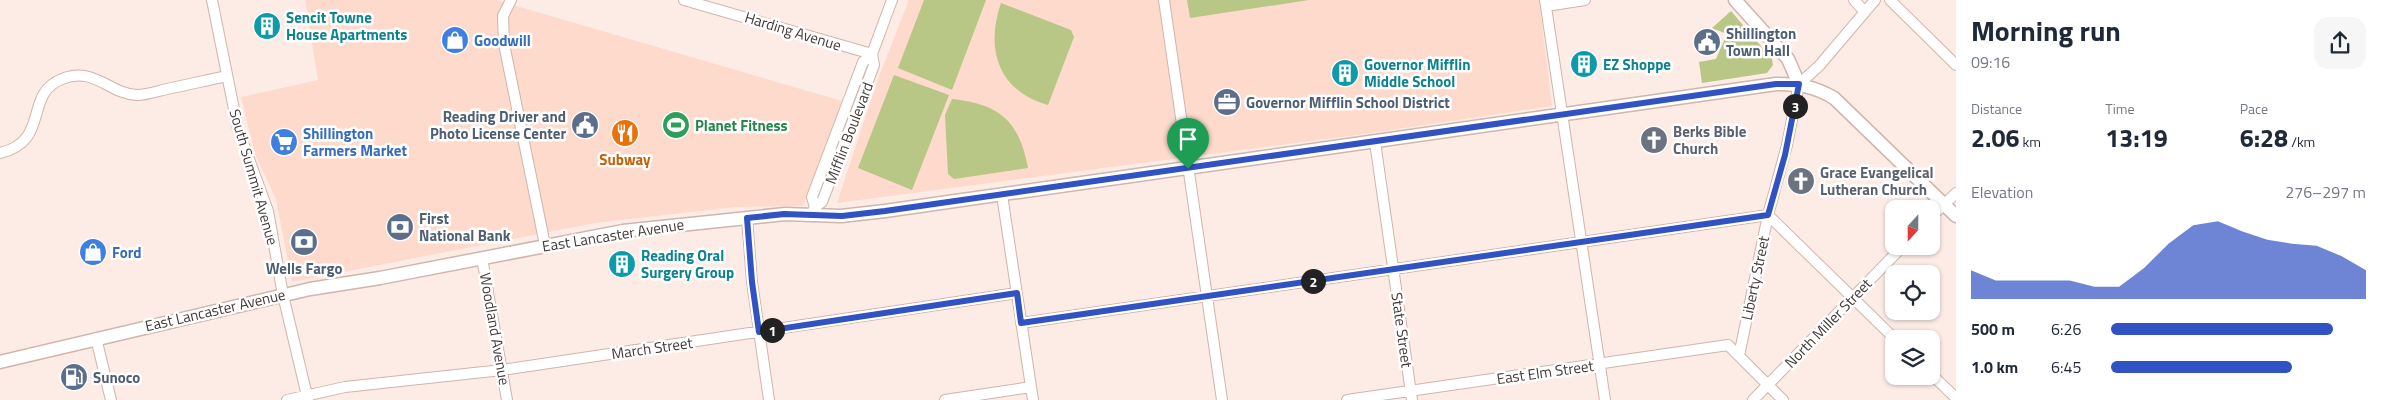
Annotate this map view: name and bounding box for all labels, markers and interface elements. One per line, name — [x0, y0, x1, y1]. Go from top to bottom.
street label: Harding Avenue — [742, 5, 844, 57]
place label: Sencit Towne House Apartments — [286, 6, 407, 46]
text: Morning run — [1971, 9, 2121, 52]
building icon: Sencit Towne House Apartments — [252, 11, 282, 41]
button: share — [2314, 17, 2366, 69]
place label: Shillington Town Hall — [1726, 22, 1796, 62]
shop icon: Goodwill — [440, 25, 470, 55]
public building icon: Shillington Town Hall — [1692, 27, 1722, 57]
place label: Goodwill — [474, 29, 531, 52]
building icon: EZ Shoppe — [1569, 49, 1599, 79]
text: 09:16 — [1971, 50, 2010, 74]
place label: Governor Mifflin Middle School — [1364, 53, 1470, 93]
place label: EZ Shoppe — [1603, 53, 1671, 76]
building icon: Governor Mifflin Middle School — [1330, 58, 1360, 88]
street label: Mifflin Boulevard — [819, 79, 879, 187]
office icon: Governor Mifflin School District — [1212, 87, 1242, 117]
place label: Governor Mifflin School District — [1246, 91, 1450, 114]
pin: 3 — [1782, 94, 1808, 118]
text: 3 — [1792, 96, 1799, 117]
text: Distance — [1971, 98, 2022, 119]
text: Time — [2105, 98, 2135, 119]
text: Pace — [2240, 98, 2268, 119]
place label: Reading Driver and Photo License Center — [430, 105, 566, 145]
street label: South Summit Avenue — [224, 106, 284, 248]
public building icon: Reading Driver and Photo License Center — [570, 110, 600, 140]
sports icon: Planet Fitness — [661, 110, 691, 140]
place label: Planet Fitness — [695, 114, 788, 137]
restaurant icon: Subway — [610, 118, 640, 148]
pin — [1167, 118, 1209, 169]
text: 2.06 — [1971, 119, 2019, 157]
text: 13:19 — [2105, 119, 2168, 157]
text: 6:28 — [2240, 119, 2288, 157]
place label: Berks Bible Church — [1673, 120, 1747, 160]
place label: Shillington Farmers Market — [303, 122, 408, 162]
icon: arrive — [1174, 125, 1202, 153]
church icon: Berks Bible Church — [1639, 125, 1669, 155]
supermarket icon: Shillington Farmers Market — [269, 127, 299, 157]
text: km — [2019, 131, 2041, 152]
text: /km — [2288, 131, 2315, 152]
place label: Subway — [599, 148, 651, 171]
place label: Grace Evangelical Lutheran Church — [1820, 161, 1934, 201]
church icon: Grace Evangelical Lutheran Church — [1786, 166, 1816, 196]
text: Elevation — [1971, 180, 2033, 204]
text: 276–297 m — [2285, 180, 2366, 204]
north arrow — [1885, 200, 1940, 255]
map controls — [1885, 200, 1940, 385]
place label: First National Bank — [419, 207, 511, 247]
bank icon: First National Bank — [385, 212, 415, 242]
street label: East Lancaster Avenue — [540, 212, 686, 258]
bank icon: Wells Fargo — [289, 227, 319, 257]
street label: Liberty Street — [1735, 233, 1775, 322]
shop icon: Ford — [78, 237, 108, 267]
place label: Ford — [112, 241, 142, 264]
place label: Reading Oral Surgery Group — [641, 244, 734, 284]
building icon: Reading Oral Surgery Group — [607, 249, 637, 279]
place label: Wells Fargo — [266, 257, 342, 280]
button: locate — [1885, 265, 1940, 320]
pin: 2 — [1300, 268, 1326, 294]
street label: Woodland Avenue — [474, 271, 516, 387]
text: 2 — [1310, 271, 1317, 292]
street label: North Miller Street — [1779, 272, 1878, 373]
street label: East Lancaster Avenue — [143, 283, 287, 337]
street label: State Street — [1385, 291, 1419, 370]
text: 500 m — [1971, 317, 2015, 341]
text: 6:26 — [2051, 317, 2081, 341]
pin: 1 — [760, 318, 784, 342]
text: 1 — [769, 320, 776, 341]
button: layers — [1885, 330, 1940, 385]
street label: March Street — [610, 331, 695, 365]
street label: East Elm Street — [1495, 354, 1596, 390]
text: 1.0 km — [1971, 355, 2018, 379]
text: 6:45 — [2051, 355, 2081, 379]
fuel station icon: Sunoco — [59, 362, 89, 392]
place label: Sunoco — [93, 366, 140, 389]

